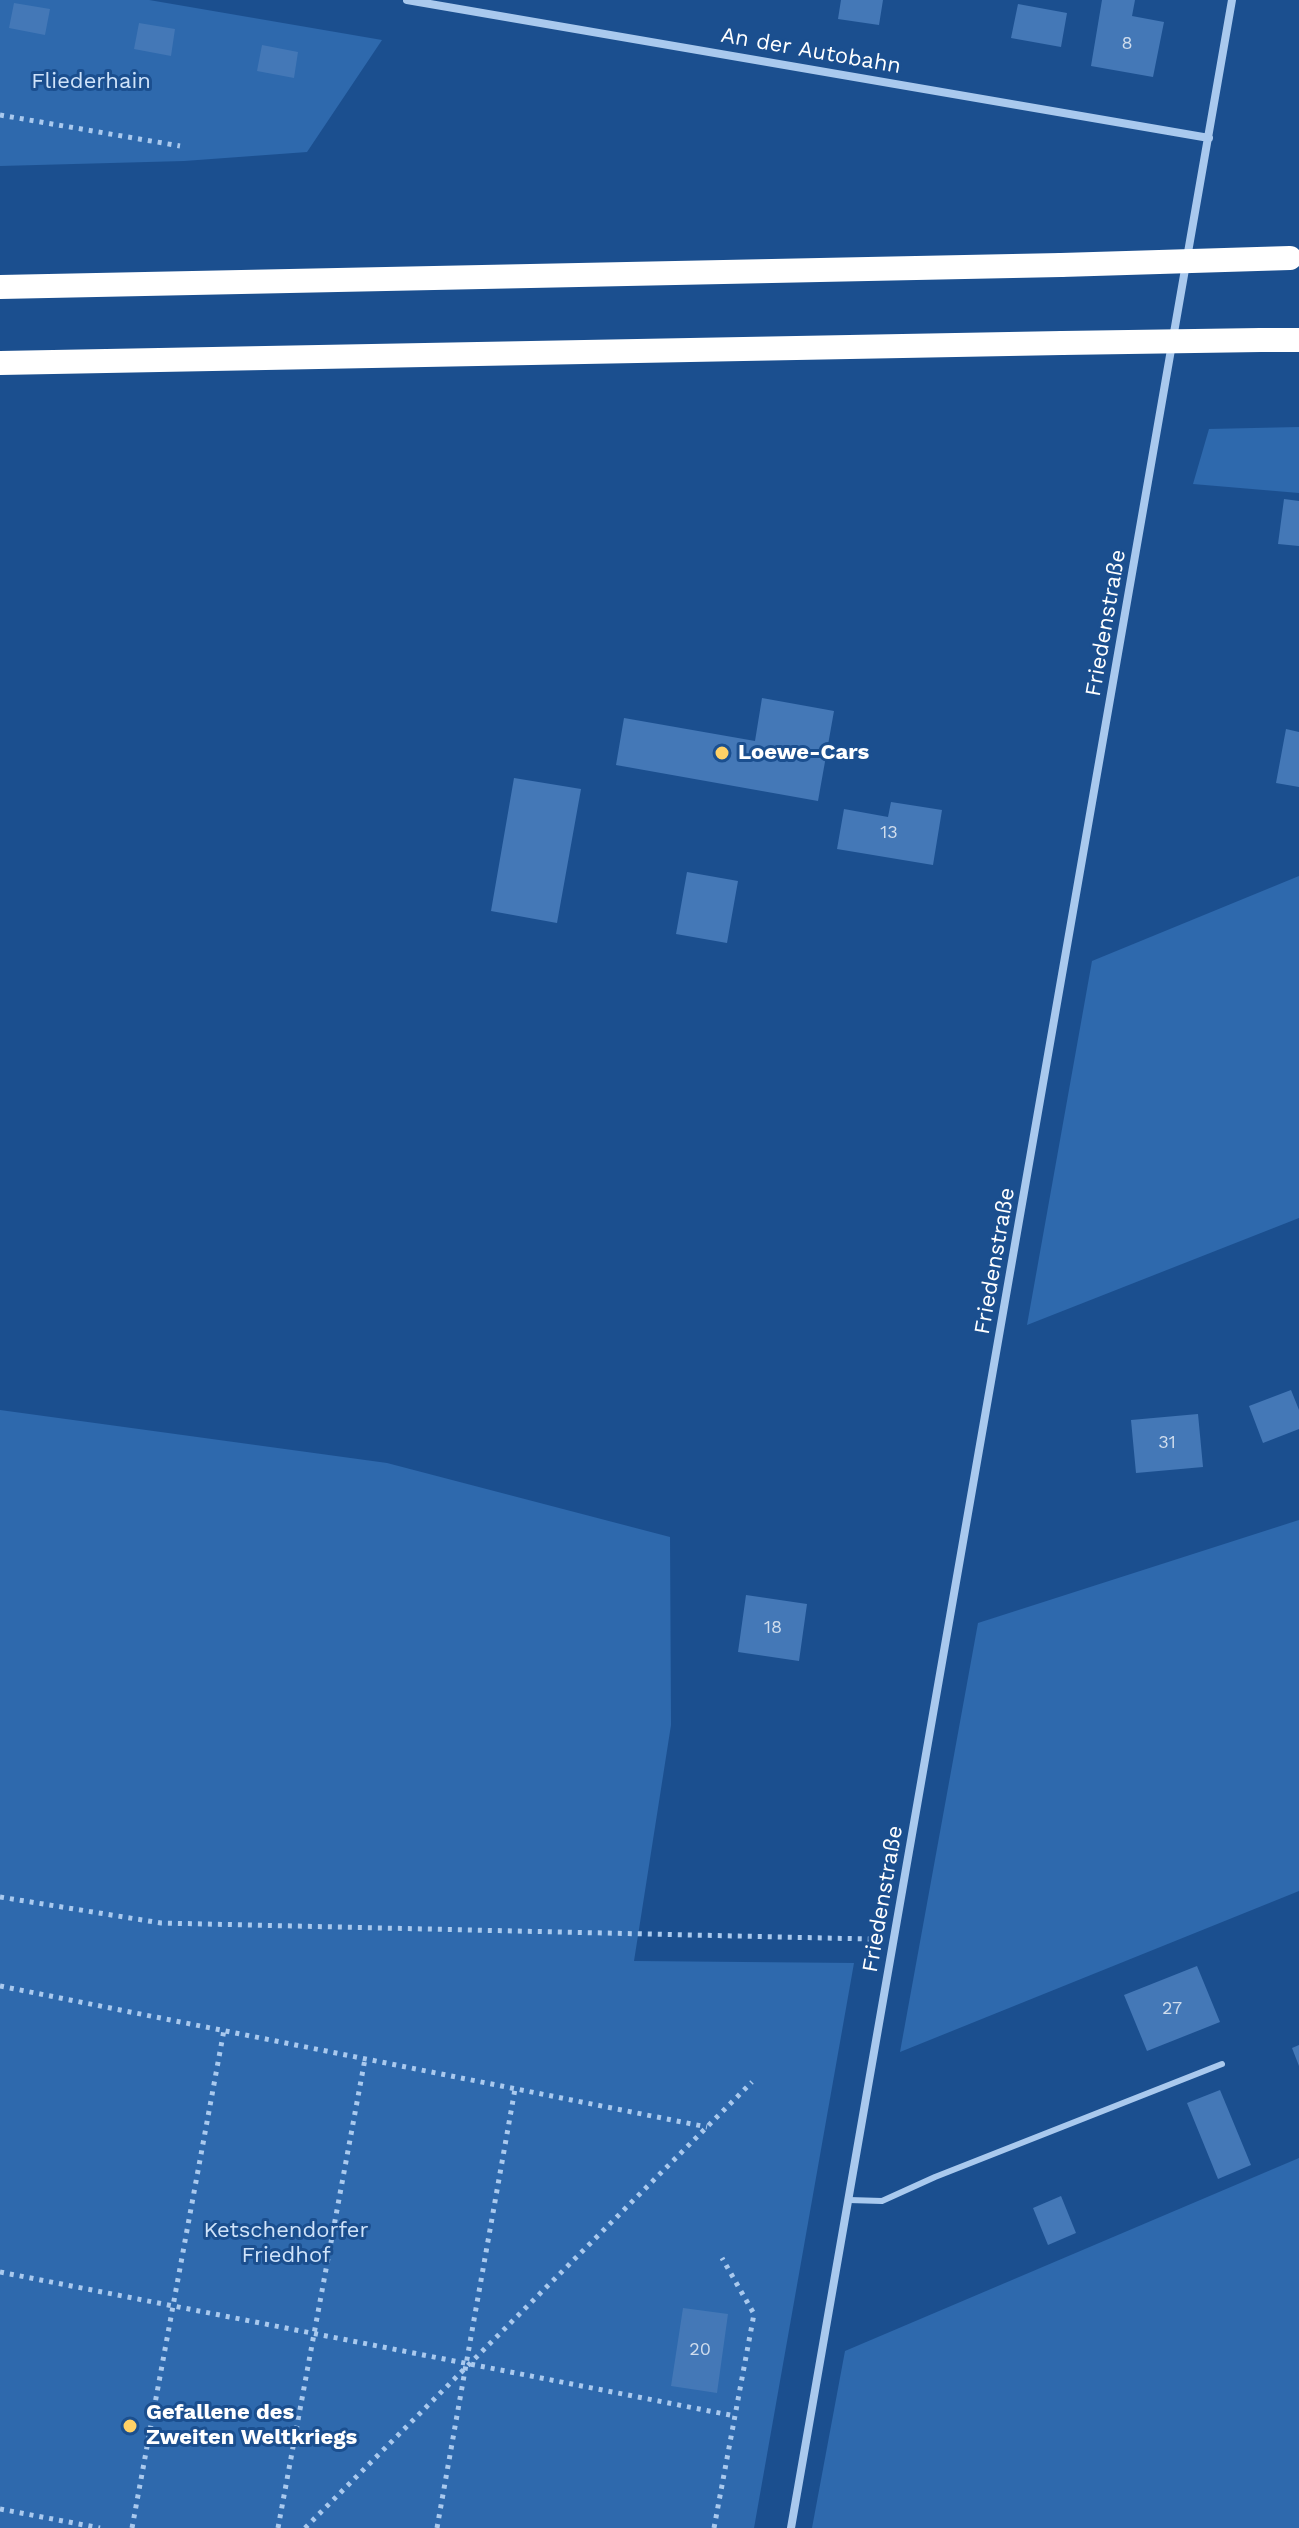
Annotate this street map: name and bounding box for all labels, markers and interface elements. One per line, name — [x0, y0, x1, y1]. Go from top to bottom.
street label: An der Autobahn — [719, 22, 903, 80]
house number: 8 — [1121, 33, 1133, 55]
park label: Fliederhain — [31, 69, 151, 95]
street label: Friedenstraße — [1080, 548, 1132, 698]
place label: Loewe-Cars — [738, 740, 869, 766]
marker: Loewe-Cars — [713, 744, 731, 762]
house number: 13 — [880, 822, 898, 844]
street label: Friedenstraße — [969, 1186, 1021, 1336]
house number: 31 — [1158, 1432, 1176, 1454]
house number: 18 — [764, 1617, 782, 1639]
street label: Friedenstraße — [857, 1824, 909, 1974]
house number: 27 — [1162, 1998, 1182, 2020]
park label: Ketschendorfer Friedhof — [204, 2218, 368, 2270]
house number: 20 — [689, 2339, 711, 2361]
place label: Gefallene des Zweiten Weltkriegs — [146, 2400, 357, 2452]
marker: Gefallene des Zweiten Weltkriegs — [121, 2417, 139, 2435]

